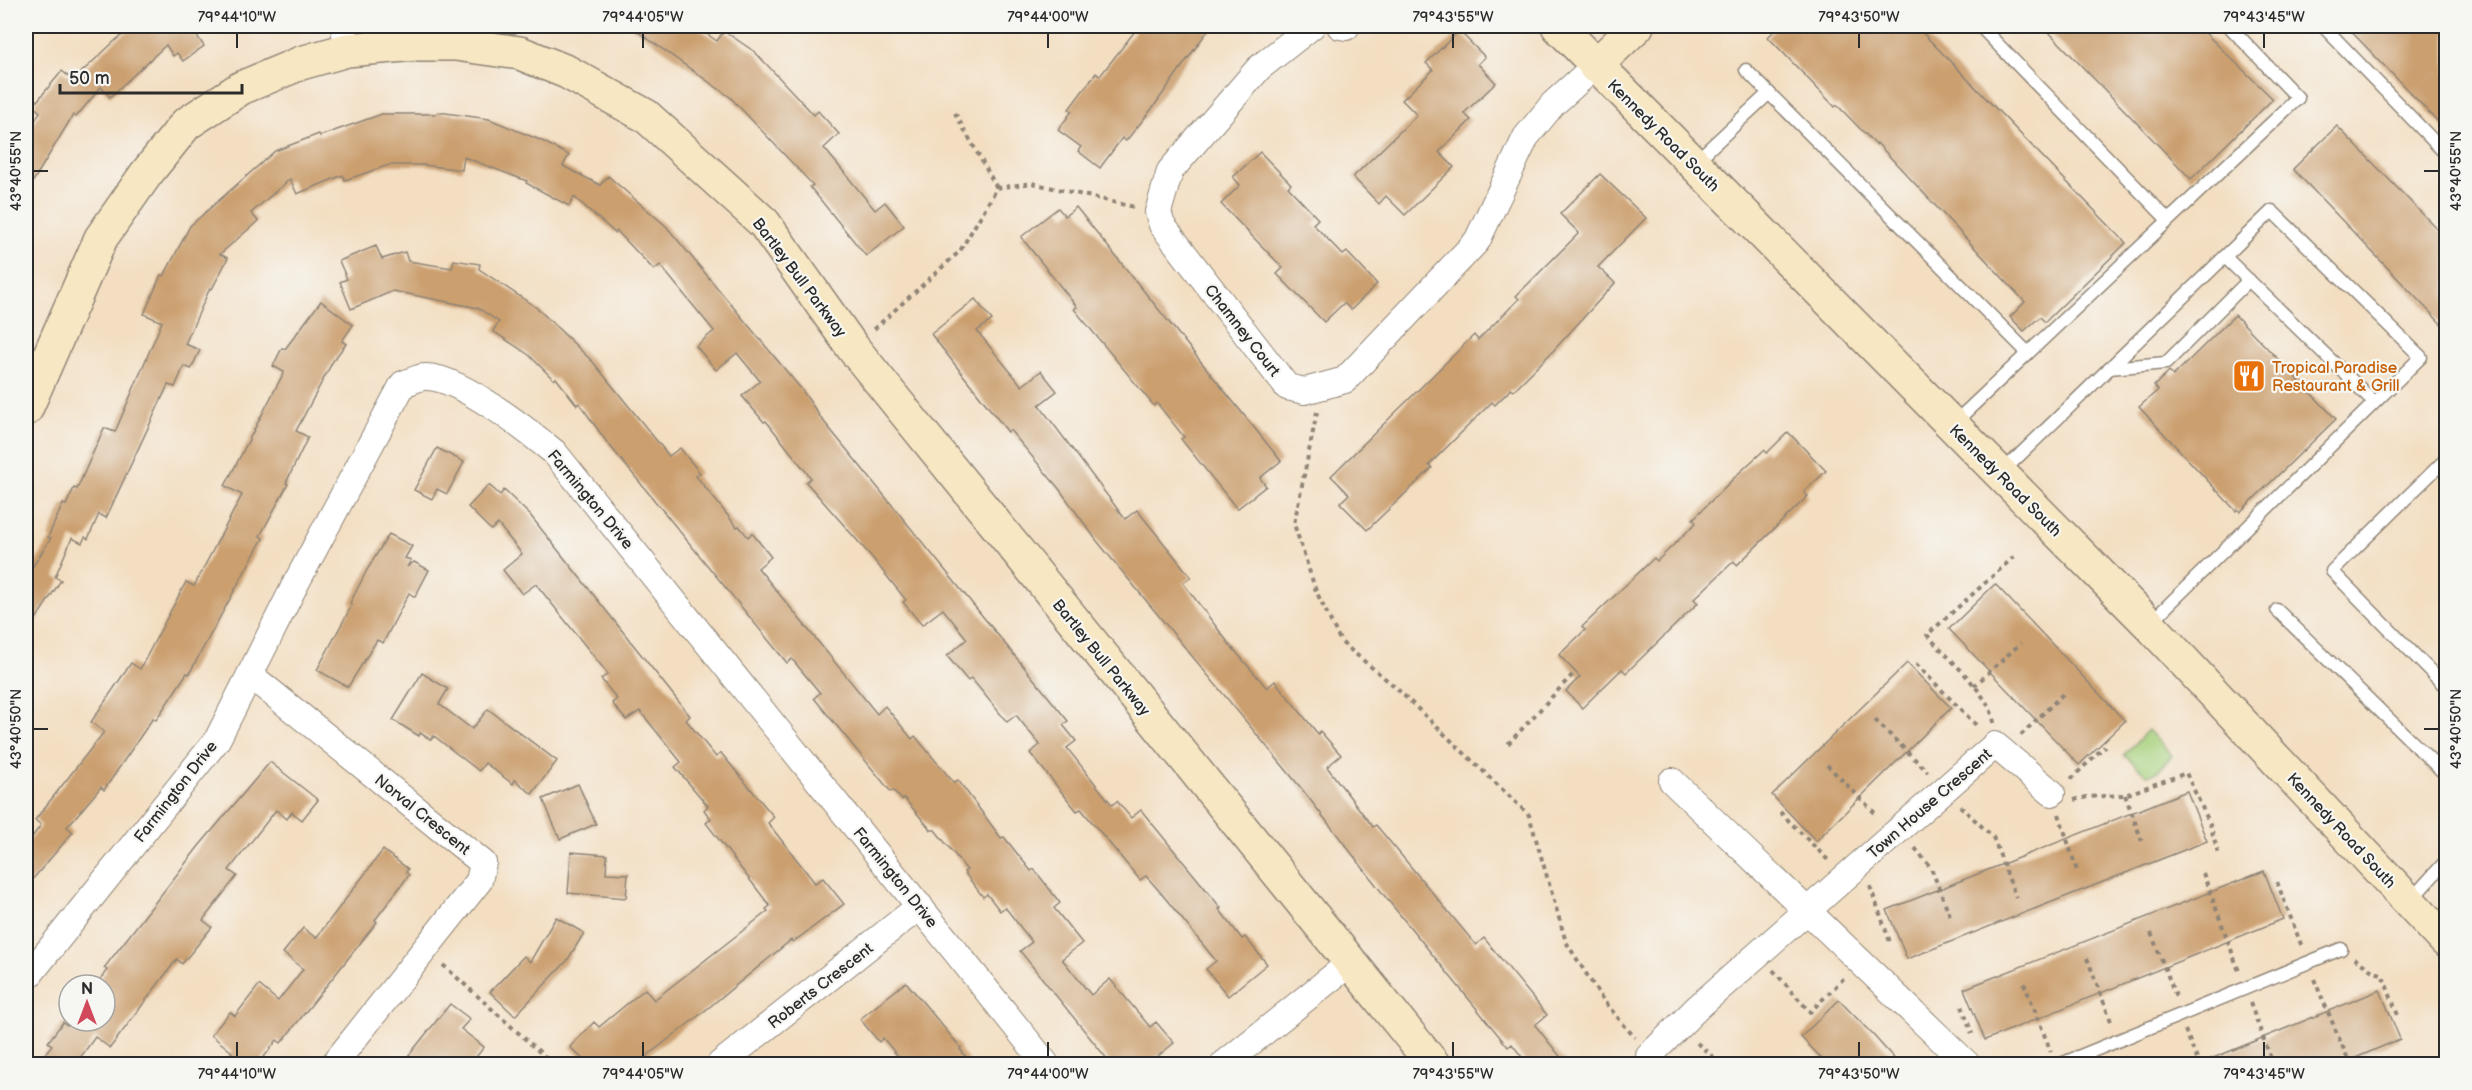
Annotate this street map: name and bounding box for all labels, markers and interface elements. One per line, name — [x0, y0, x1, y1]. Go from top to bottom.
text: 79°44'10"W — [198, 8, 277, 27]
text: 79°44'05"W — [602, 8, 684, 27]
text: 79°44'00"W — [1007, 8, 1089, 27]
text: 79°43'55"W — [1412, 8, 1494, 27]
text: 79°43'50"W — [1818, 8, 1900, 27]
text: 79°43'45"W — [2223, 8, 2305, 27]
scale bar — [60, 57, 242, 95]
text: 50 m — [69, 68, 110, 89]
street label: Kennedy Road South — [1603, 76, 1723, 196]
text: 43°40'55"N — [7, 131, 26, 211]
text: 43°40'55"N — [2447, 131, 2466, 211]
street label: Bartley Bull Parkway — [748, 214, 850, 342]
street label: Chamney Court — [1200, 281, 1284, 381]
restaurant icon: Tropical Paradise Restaurant & Grill — [2231, 358, 2267, 394]
place label: Tropical Paradise Restaurant & Grill — [2272, 359, 2400, 396]
street label: Kennedy Road South — [1945, 421, 2065, 541]
street label: Farmington Drive — [543, 447, 637, 554]
street label: Bartley Bull Parkway — [1048, 596, 1154, 721]
text: 43°40'50"N — [7, 689, 26, 769]
text: 43°40'50"N — [2447, 689, 2466, 769]
street label: Farmington Drive — [131, 737, 222, 846]
street label: Town House Crescent — [1864, 745, 1996, 863]
street label: Kennedy Road South — [2283, 769, 2399, 893]
street label: Norval Crescent — [370, 771, 474, 860]
street label: Farmington Drive — [849, 824, 941, 932]
street label: Roberts Crescent — [765, 939, 877, 1033]
north arrow — [57, 973, 117, 1033]
text: N — [81, 980, 93, 999]
text: 79°44'10"W — [198, 1065, 277, 1084]
text: 79°44'05"W — [602, 1065, 684, 1084]
text: 79°44'00"W — [1007, 1065, 1089, 1084]
text: 79°43'55"W — [1412, 1065, 1494, 1084]
text: 79°43'50"W — [1818, 1065, 1900, 1084]
text: 79°43'45"W — [2223, 1065, 2305, 1084]

